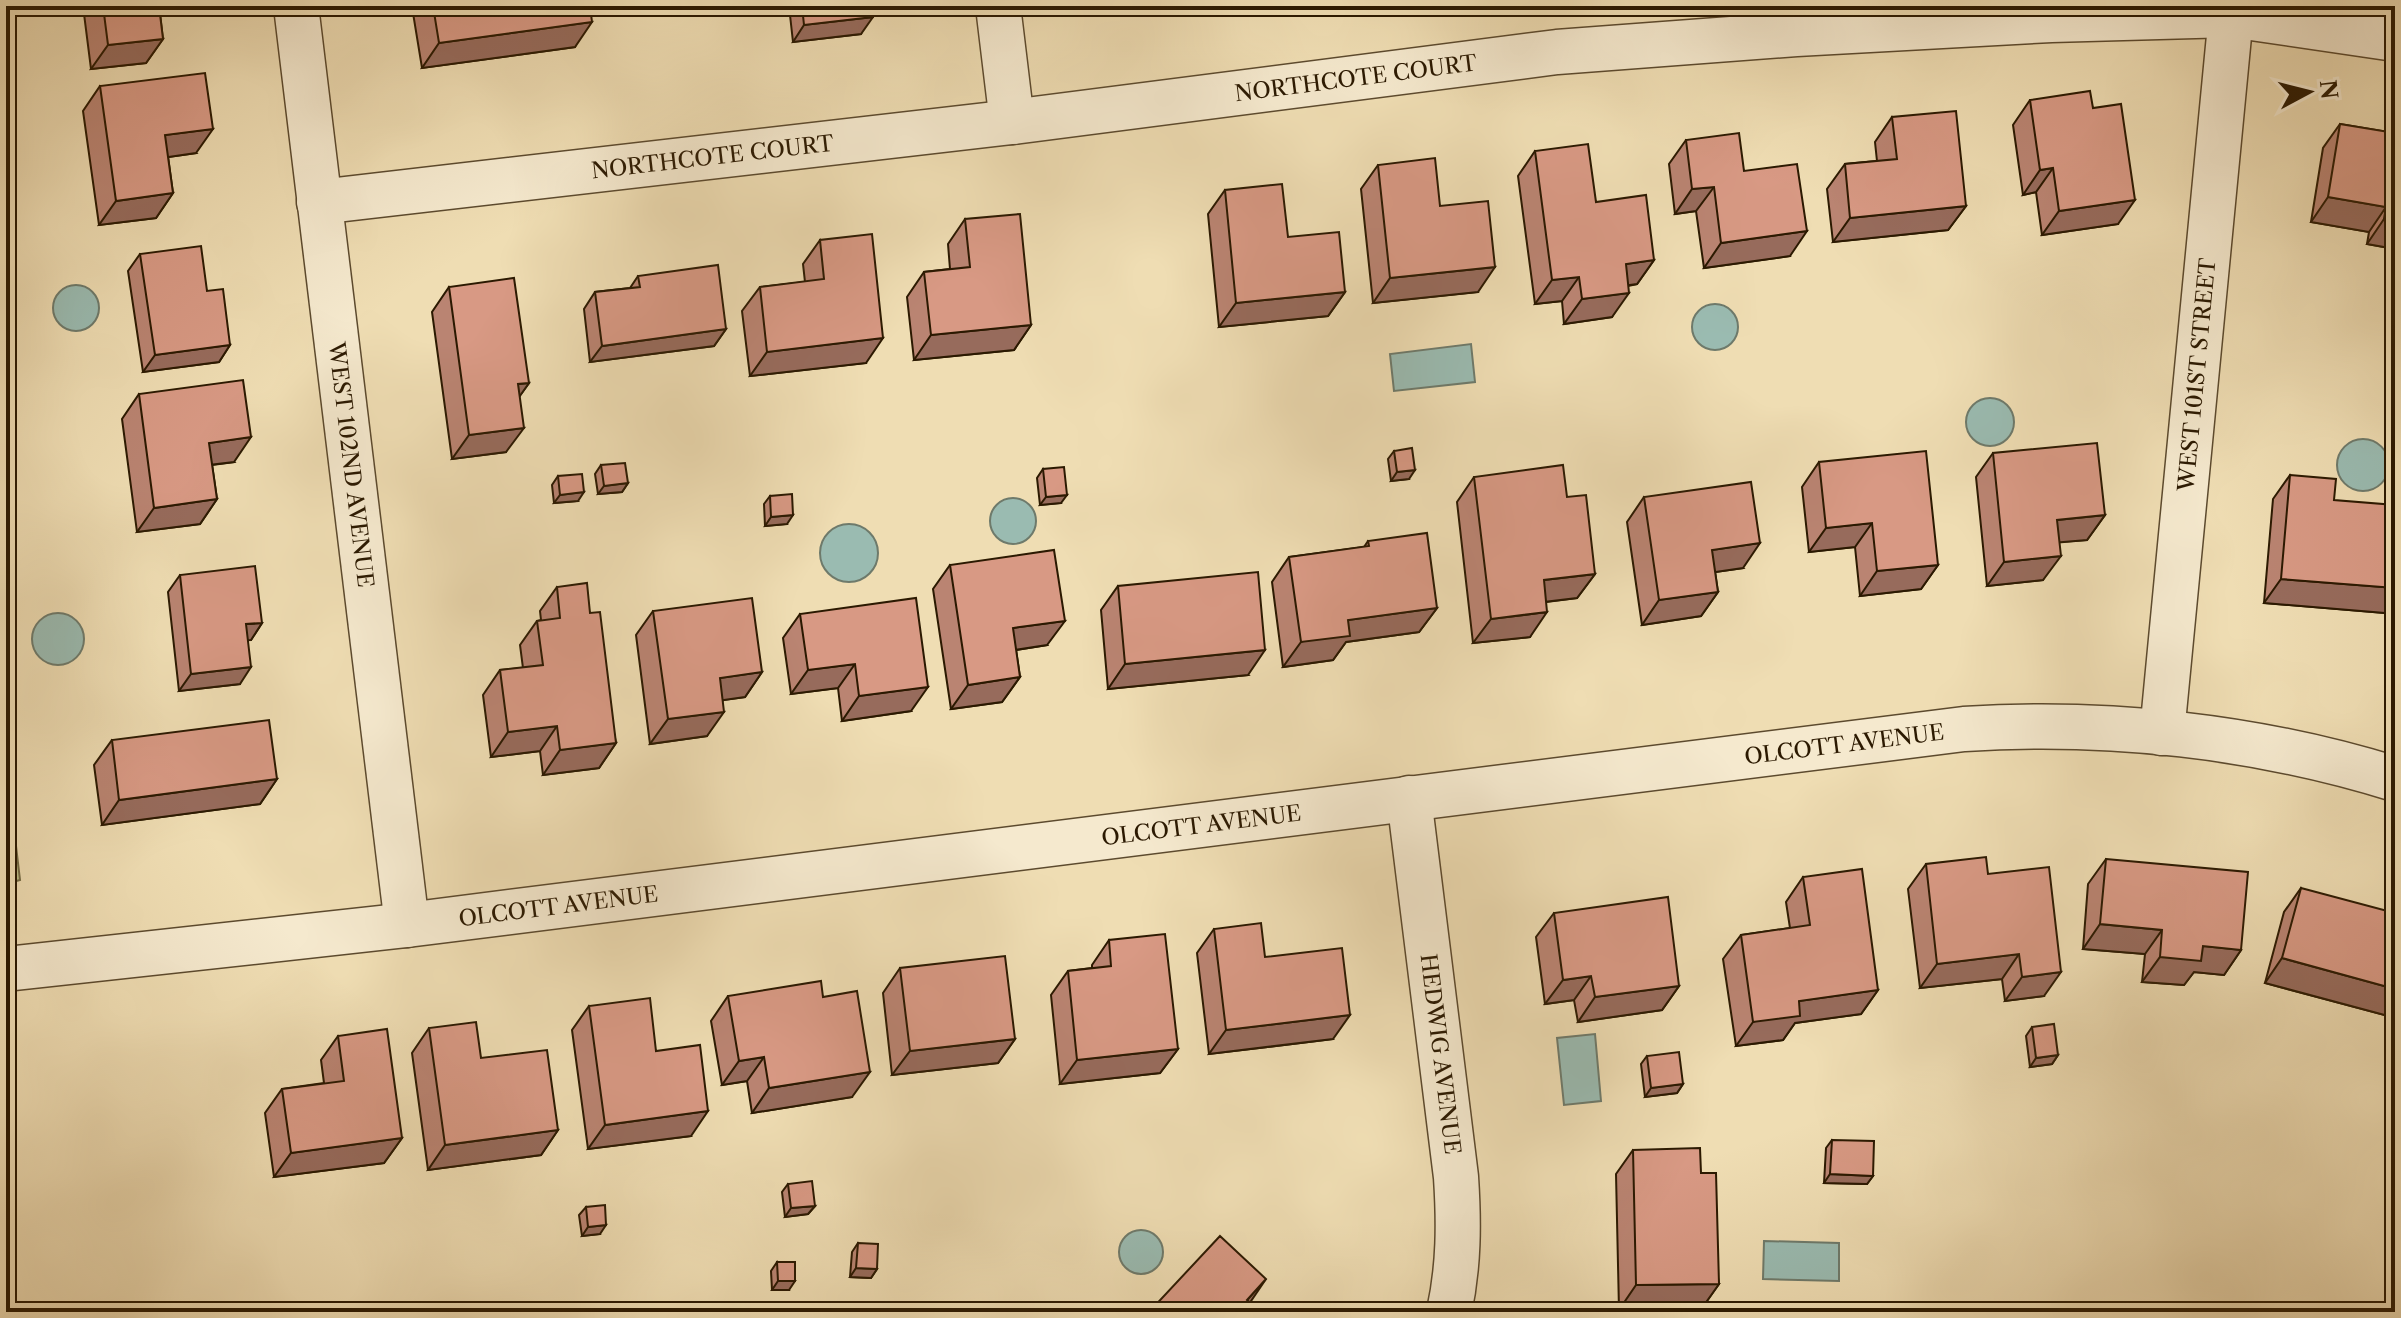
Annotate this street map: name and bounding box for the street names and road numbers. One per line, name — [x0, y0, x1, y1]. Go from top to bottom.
street label: NORTHCOTE COURT — [1233, 49, 1479, 107]
street label: NORTHCOTE COURT — [590, 130, 836, 184]
street label: WEST 101ST STREET — [2172, 256, 2222, 494]
street label: WEST 102ND AVENUE — [323, 340, 379, 589]
street label: OLCOTT AVENUE — [1743, 719, 1946, 771]
street label: OLCOTT AVENUE — [1100, 800, 1303, 851]
street label: OLCOTT AVENUE — [457, 880, 660, 932]
street label: HEDWIG AVENUE — [1414, 952, 1466, 1156]

